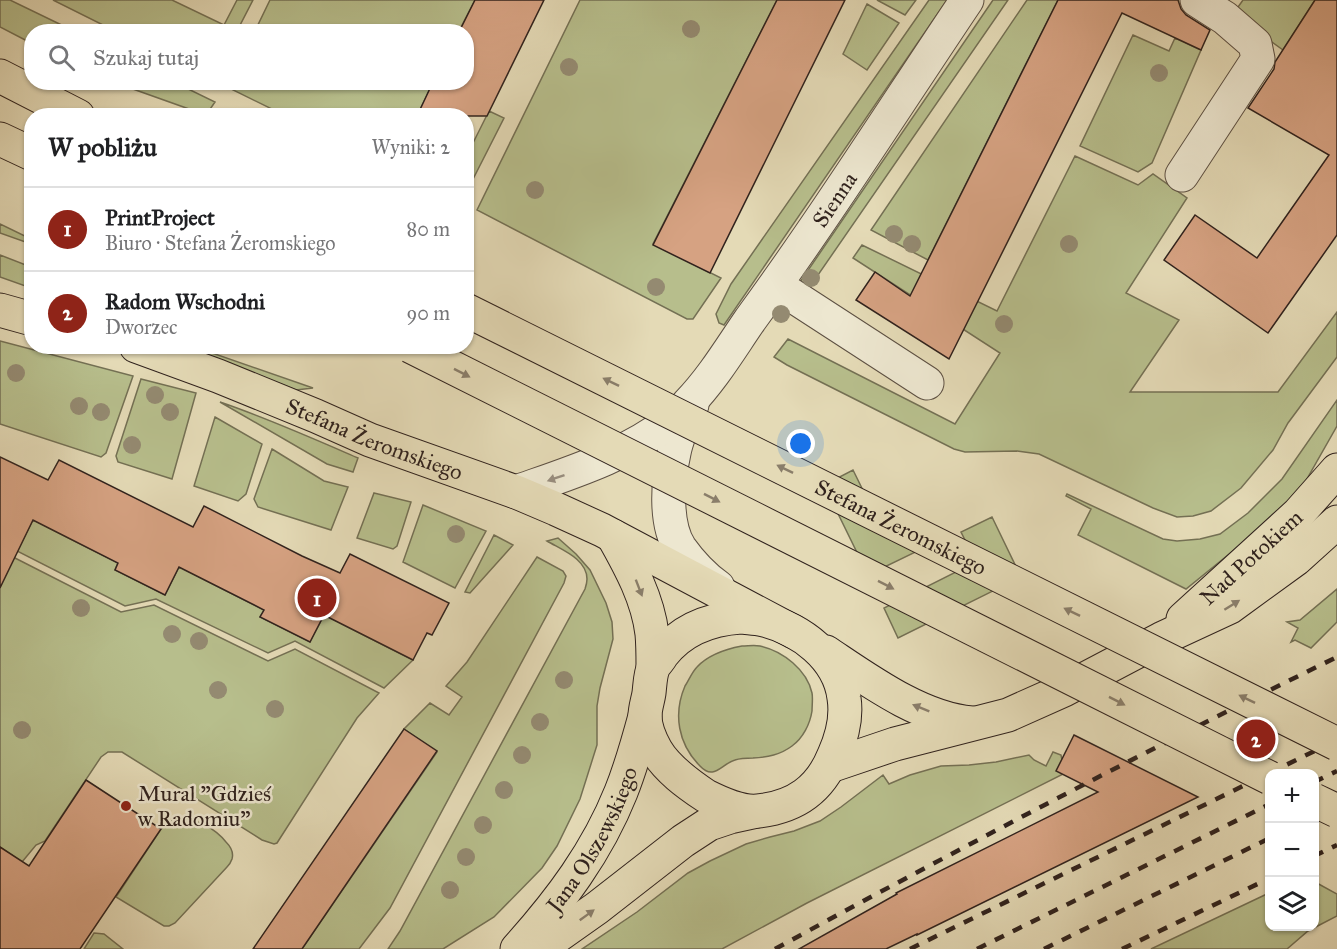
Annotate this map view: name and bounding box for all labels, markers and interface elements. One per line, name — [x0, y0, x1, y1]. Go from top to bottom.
search box — [24, 24, 474, 90]
icon: search — [45, 41, 78, 74]
text: Szukaj tutaj — [93, 44, 199, 71]
text: W pobliżu — [48, 131, 157, 163]
text: Wyniki: 2 — [372, 135, 450, 159]
street label: Sienna — [806, 166, 863, 232]
text: PrintProject — [105, 204, 215, 231]
text: 1 — [64, 217, 71, 241]
text: 80 m — [407, 217, 450, 241]
text: Biuro · Stefana Żeromskiego — [105, 231, 335, 255]
text: Radom Wschodni — [105, 288, 265, 315]
text: 2 — [63, 301, 72, 325]
text: 90 m — [407, 301, 450, 325]
text: Dworzec — [105, 315, 177, 339]
one-way arrow — [454, 368, 471, 377]
one-way arrow — [602, 377, 619, 386]
street label: Stefana Żeromskiego — [282, 392, 466, 486]
your location — [786, 429, 815, 458]
one-way arrow — [777, 464, 794, 473]
street label: Stefana Żeromskiego — [811, 473, 991, 581]
one-way arrow — [547, 474, 565, 484]
one-way arrow — [703, 493, 720, 503]
street label: Nad Potokiem — [1194, 503, 1309, 611]
pin: 1 — [298, 576, 336, 620]
one-way arrow — [635, 579, 644, 597]
one-way arrow — [878, 581, 895, 590]
one-way arrow — [1224, 599, 1241, 610]
one-way arrow — [1064, 607, 1081, 616]
one-way arrow — [1238, 694, 1256, 704]
one-way arrow — [1108, 696, 1125, 706]
one-way arrow — [912, 703, 930, 713]
pin: 2 — [1236, 716, 1276, 762]
street label: Jana Olszewskiego — [540, 763, 643, 919]
map controls — [1265, 769, 1319, 931]
button: + — [1265, 769, 1319, 823]
place label: Mural "Gdzieś w Radomiu" — [138, 780, 272, 832]
marker: Mural "Gdzieś w Radomiu" — [119, 799, 133, 813]
button: − — [1265, 823, 1319, 877]
button: layers — [1265, 877, 1319, 931]
one-way arrow — [578, 909, 594, 921]

